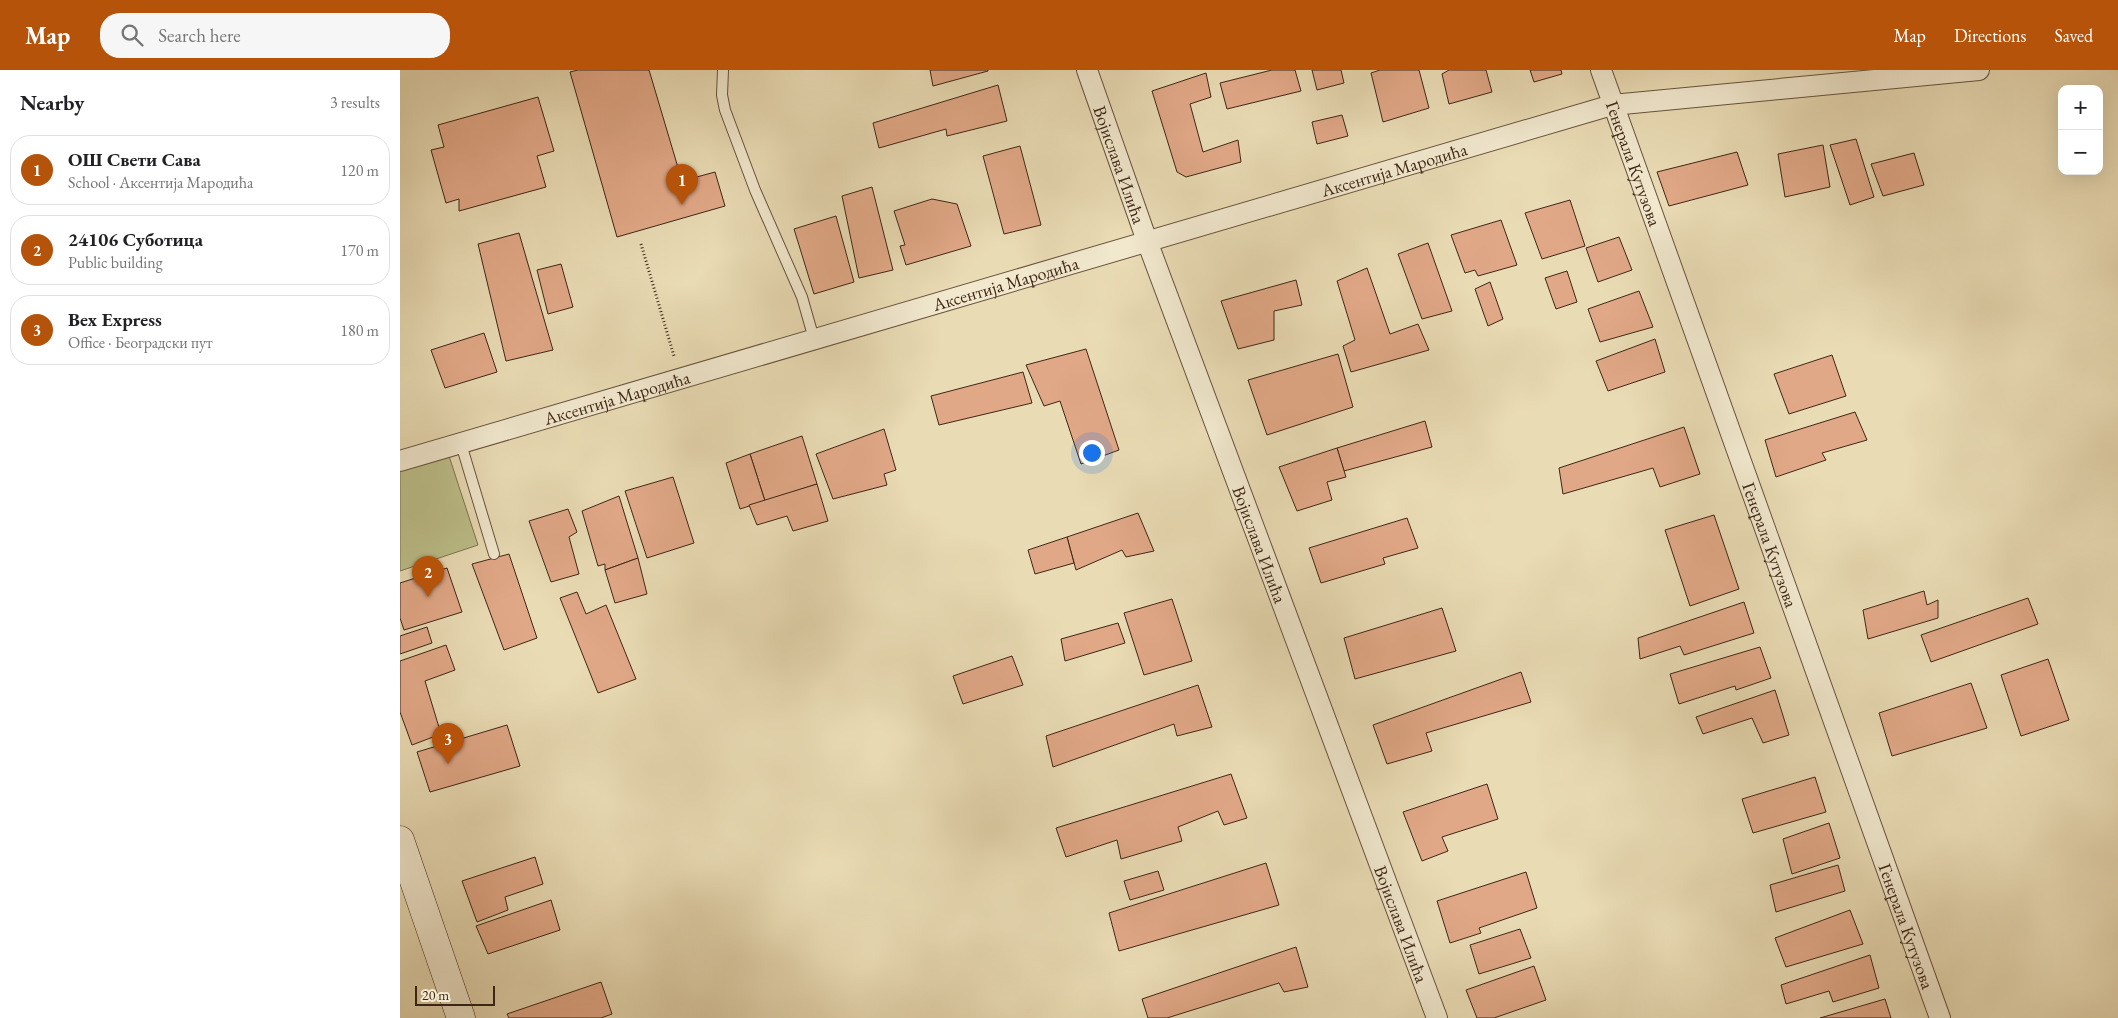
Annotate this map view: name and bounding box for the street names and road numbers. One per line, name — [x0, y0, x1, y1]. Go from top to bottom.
street label: Генерала Кутузова — [1601, 97, 1668, 230]
street label: Војислава Илића — [1089, 102, 1152, 227]
street label: Аксентија Мародића — [1317, 136, 1470, 202]
street label: Аксентија Мародића — [929, 251, 1082, 316]
street label: Аксентија Мародића — [540, 365, 693, 430]
street label: Генерала Кутузова — [1738, 479, 1804, 611]
street label: Војислава Илића — [1228, 482, 1293, 607]
street label: Генерала Кутузова — [1874, 860, 1940, 992]
street label: Војислава Илића — [1369, 862, 1434, 986]

